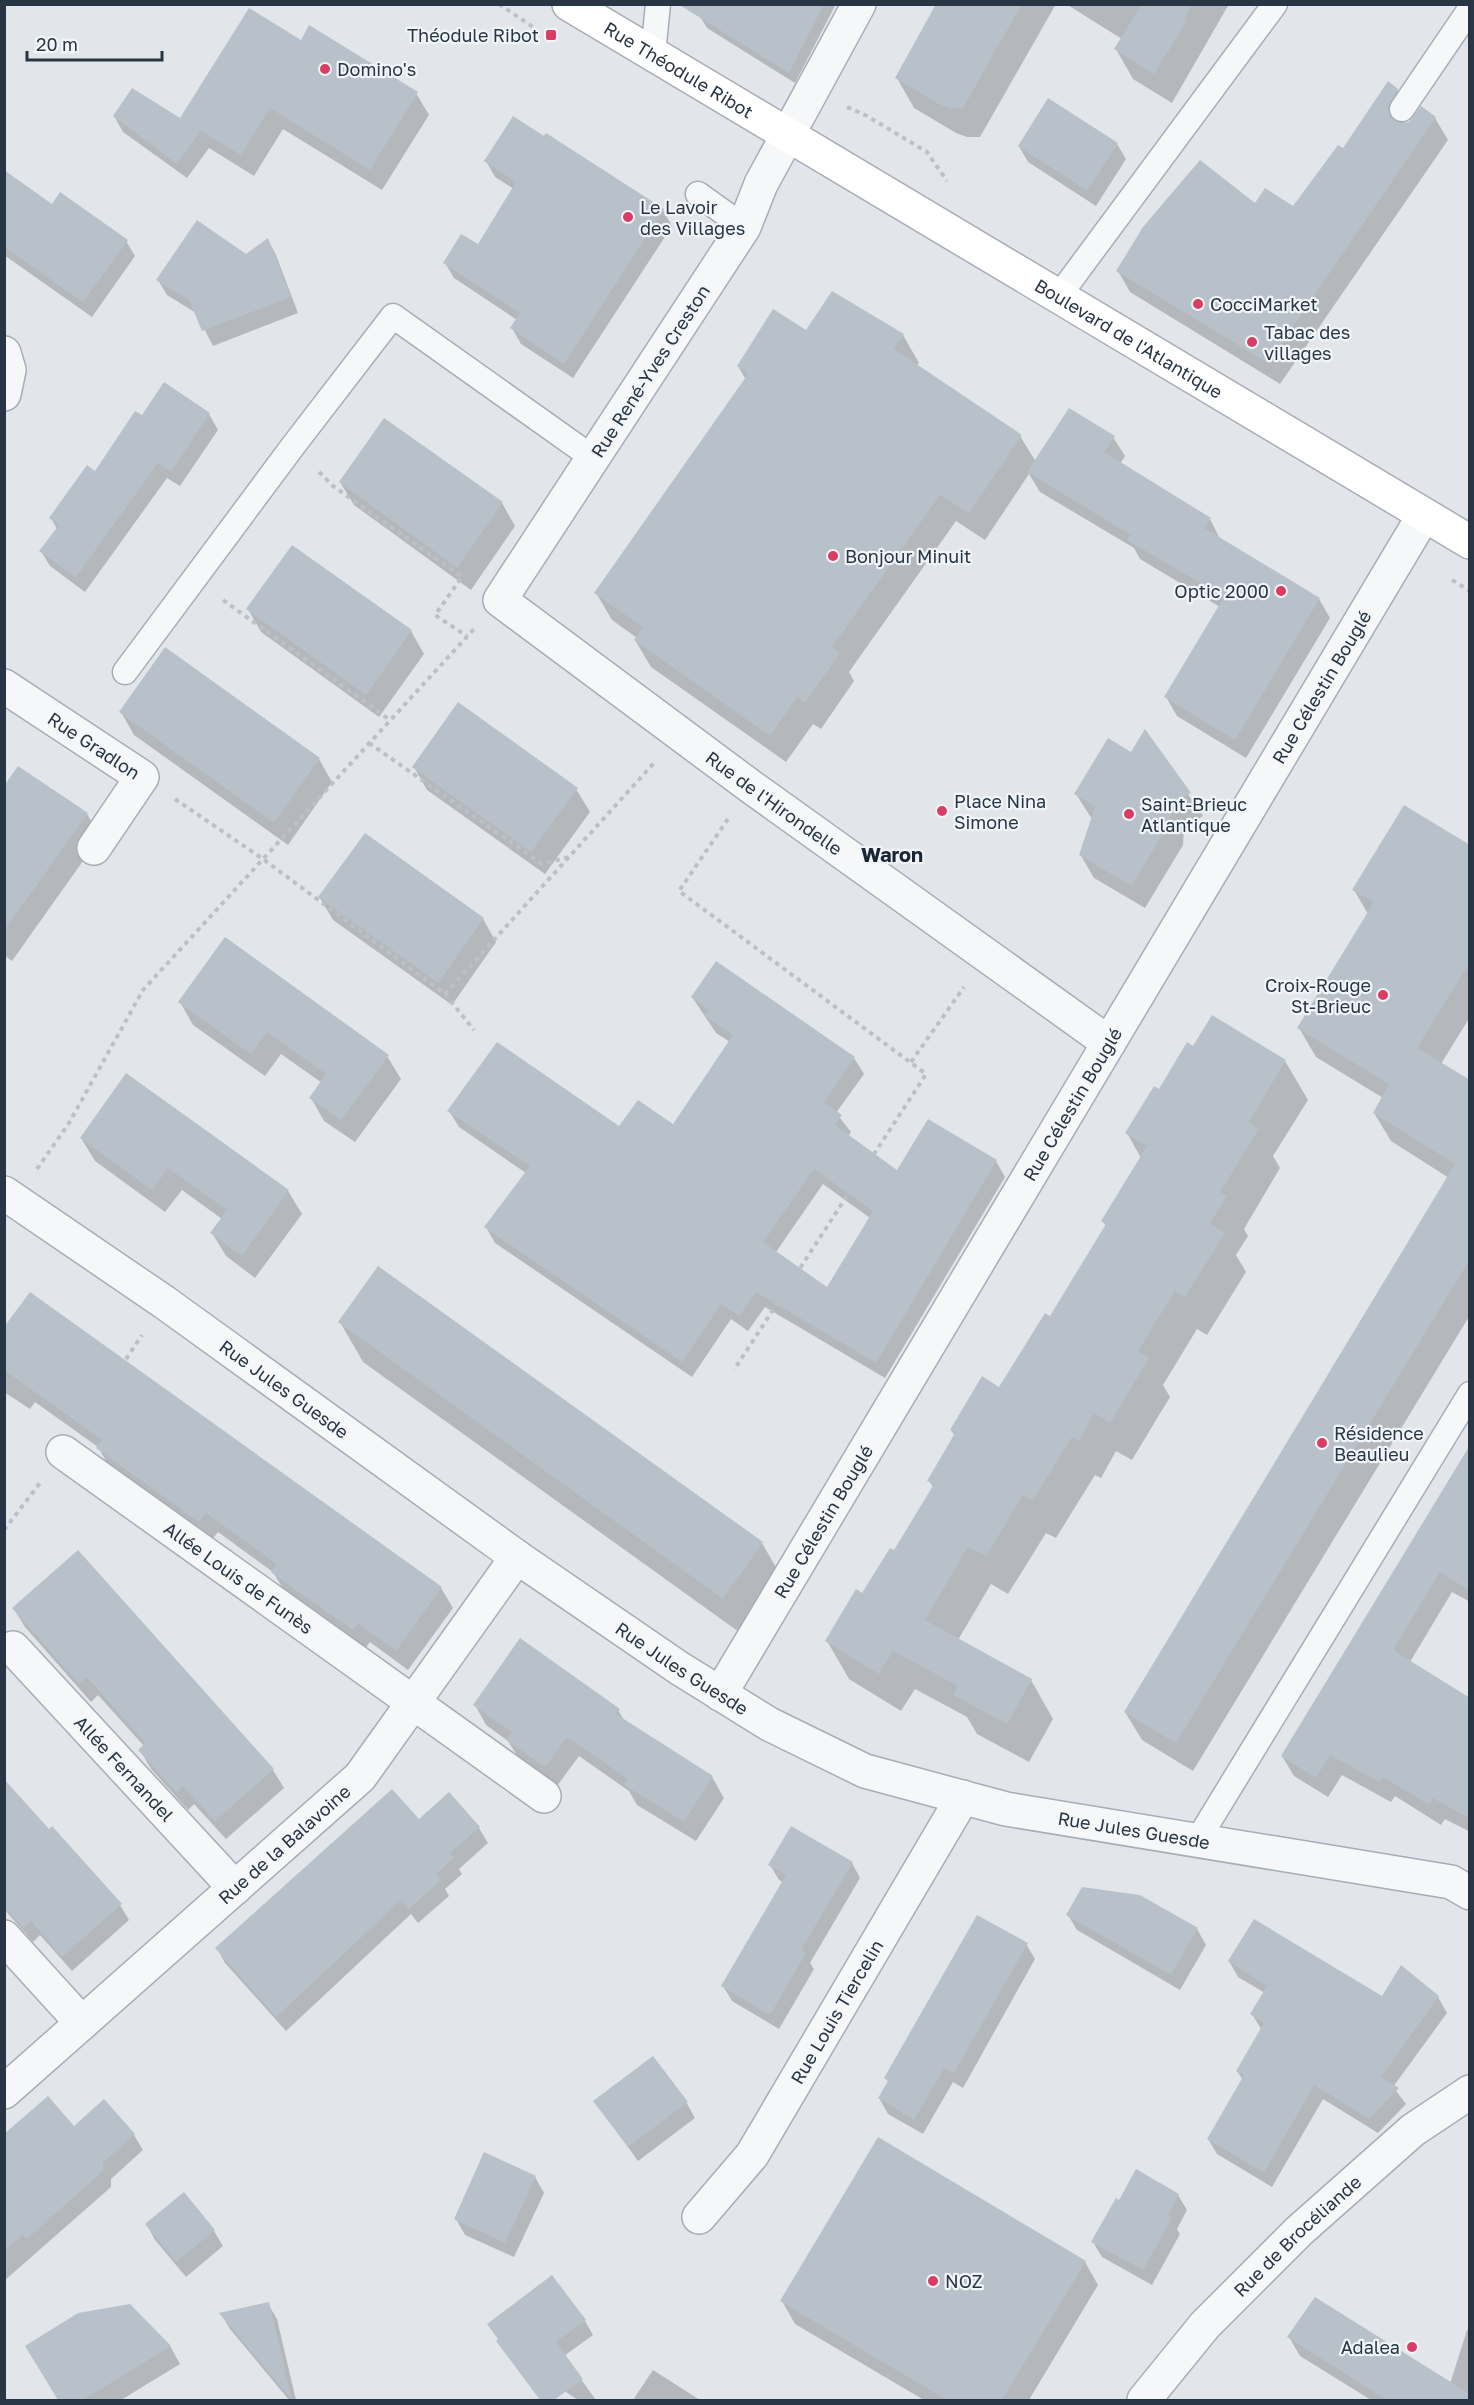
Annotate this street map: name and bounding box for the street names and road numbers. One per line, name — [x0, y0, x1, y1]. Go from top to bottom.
street label: Rue Théodule Ribot — [600, 17, 757, 123]
street label: Boulevard de l'Atlantique — [1031, 274, 1227, 403]
street label: Rue René-Yves Creston — [586, 281, 714, 461]
street label: Rue Célestin Bouglé — [1267, 606, 1376, 767]
street label: Rue Gradlon — [44, 707, 144, 784]
street label: Rue de l'Hirondelle — [702, 746, 847, 860]
street label: Rue Célestin Bouglé — [1018, 1024, 1126, 1185]
street label: Rue Jules Guesde — [216, 1335, 353, 1443]
street label: Rue Célestin Bouglé — [769, 1441, 877, 1602]
street label: Allée Louis de Funès — [160, 1517, 317, 1638]
street label: Rue Jules Guesde — [611, 1617, 752, 1719]
street label: Allée Fernandel — [70, 1711, 179, 1826]
street label: Rue de la Balavoine — [214, 1780, 355, 1908]
street label: Rue Jules Guesde — [1056, 1807, 1212, 1853]
street label: Rue Louis Tiercelin — [785, 1936, 888, 2088]
street label: Rue de Brocéliande — [1229, 2170, 1365, 2301]

